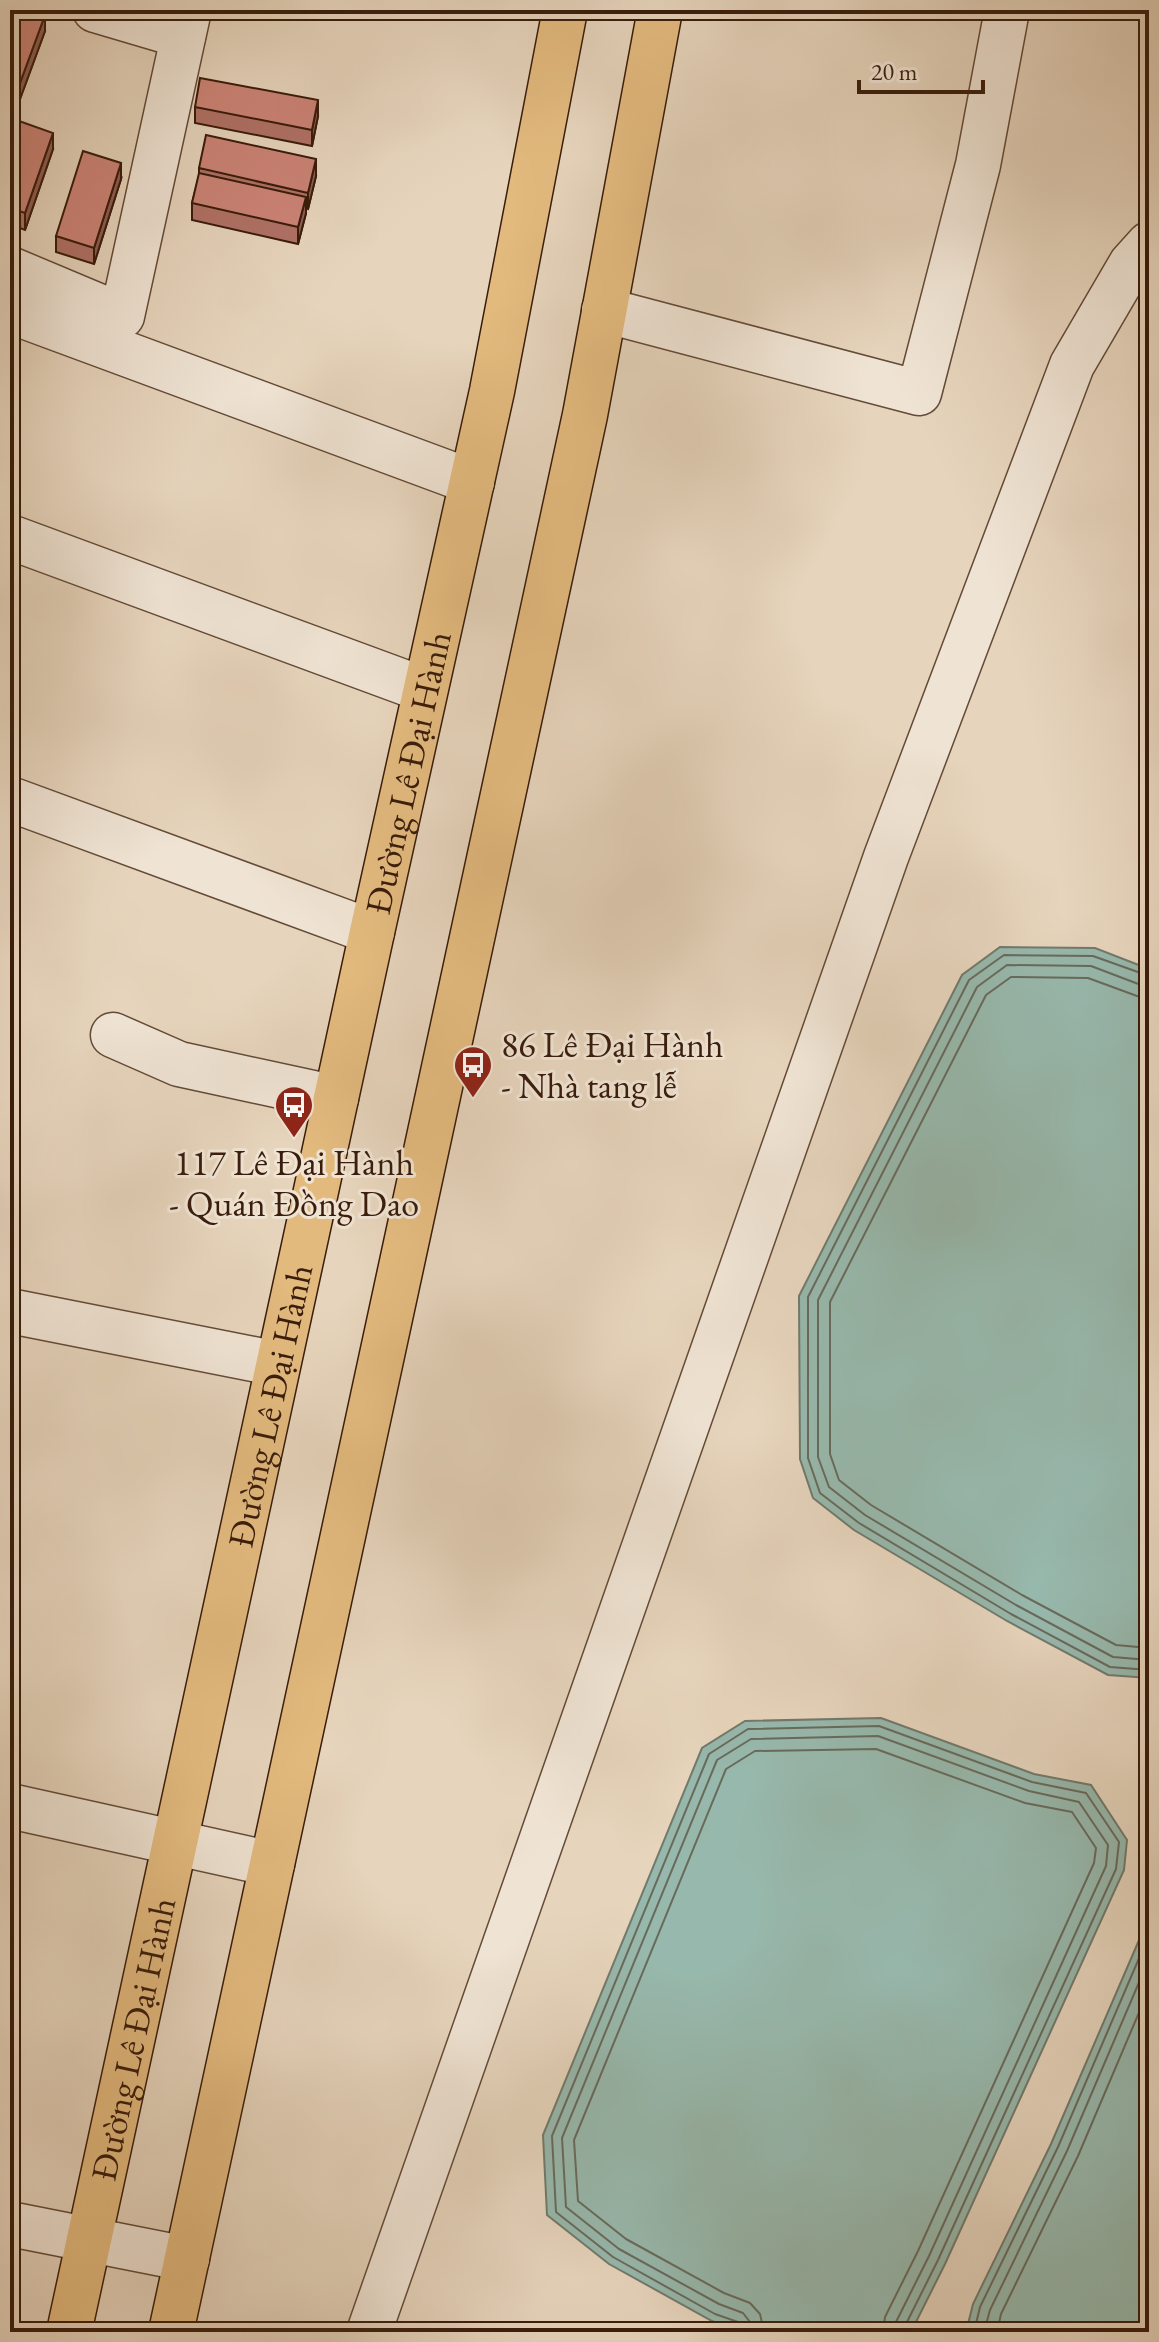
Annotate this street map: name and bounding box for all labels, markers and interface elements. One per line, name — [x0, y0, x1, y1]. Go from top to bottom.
scale bar — [859, 44, 983, 94]
text: 20 m — [871, 56, 918, 87]
street label: Đường Lê Đại Hành — [353, 626, 462, 918]
place label: 86 Lê Đại Hành - Nhà tang lễ — [501, 1021, 724, 1109]
bus stop icon: 86 Lê Đại Hành - Nhà tang lễ — [452, 1044, 494, 1099]
bus stop icon: 117 Lê Đại Hành - Quán Đồng Dao — [273, 1084, 315, 1139]
place label: 117 Lê Đại Hành - Quán Đồng Dao — [169, 1139, 419, 1227]
street label: Đường Lê Đại Hành — [216, 1260, 323, 1551]
street label: Đường Lê Đại Hành — [79, 1893, 186, 2185]

